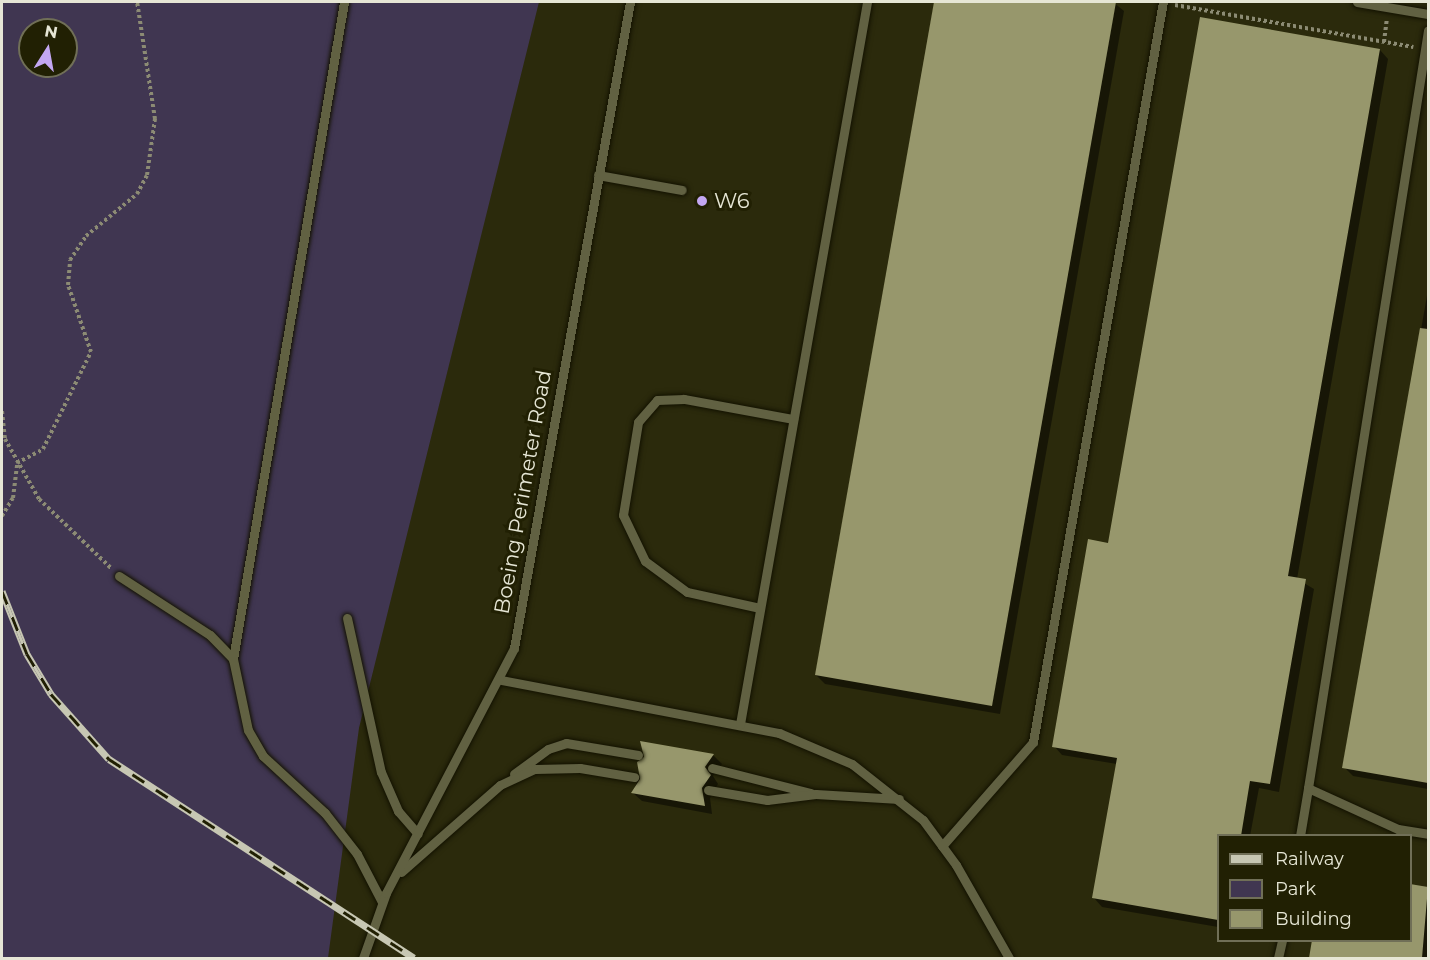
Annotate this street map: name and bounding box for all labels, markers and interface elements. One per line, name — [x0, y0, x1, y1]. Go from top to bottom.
north arrow — [18, 18, 78, 78]
text: N — [43, 21, 59, 42]
place label: W6 — [714, 188, 750, 214]
marker: W6 — [695, 194, 709, 208]
street label: Boeing Perimeter Road — [489, 368, 557, 616]
legend — [1217, 834, 1412, 942]
text: Railway — [1275, 848, 1344, 870]
text: Park — [1275, 878, 1316, 900]
text: Building — [1275, 908, 1352, 930]

